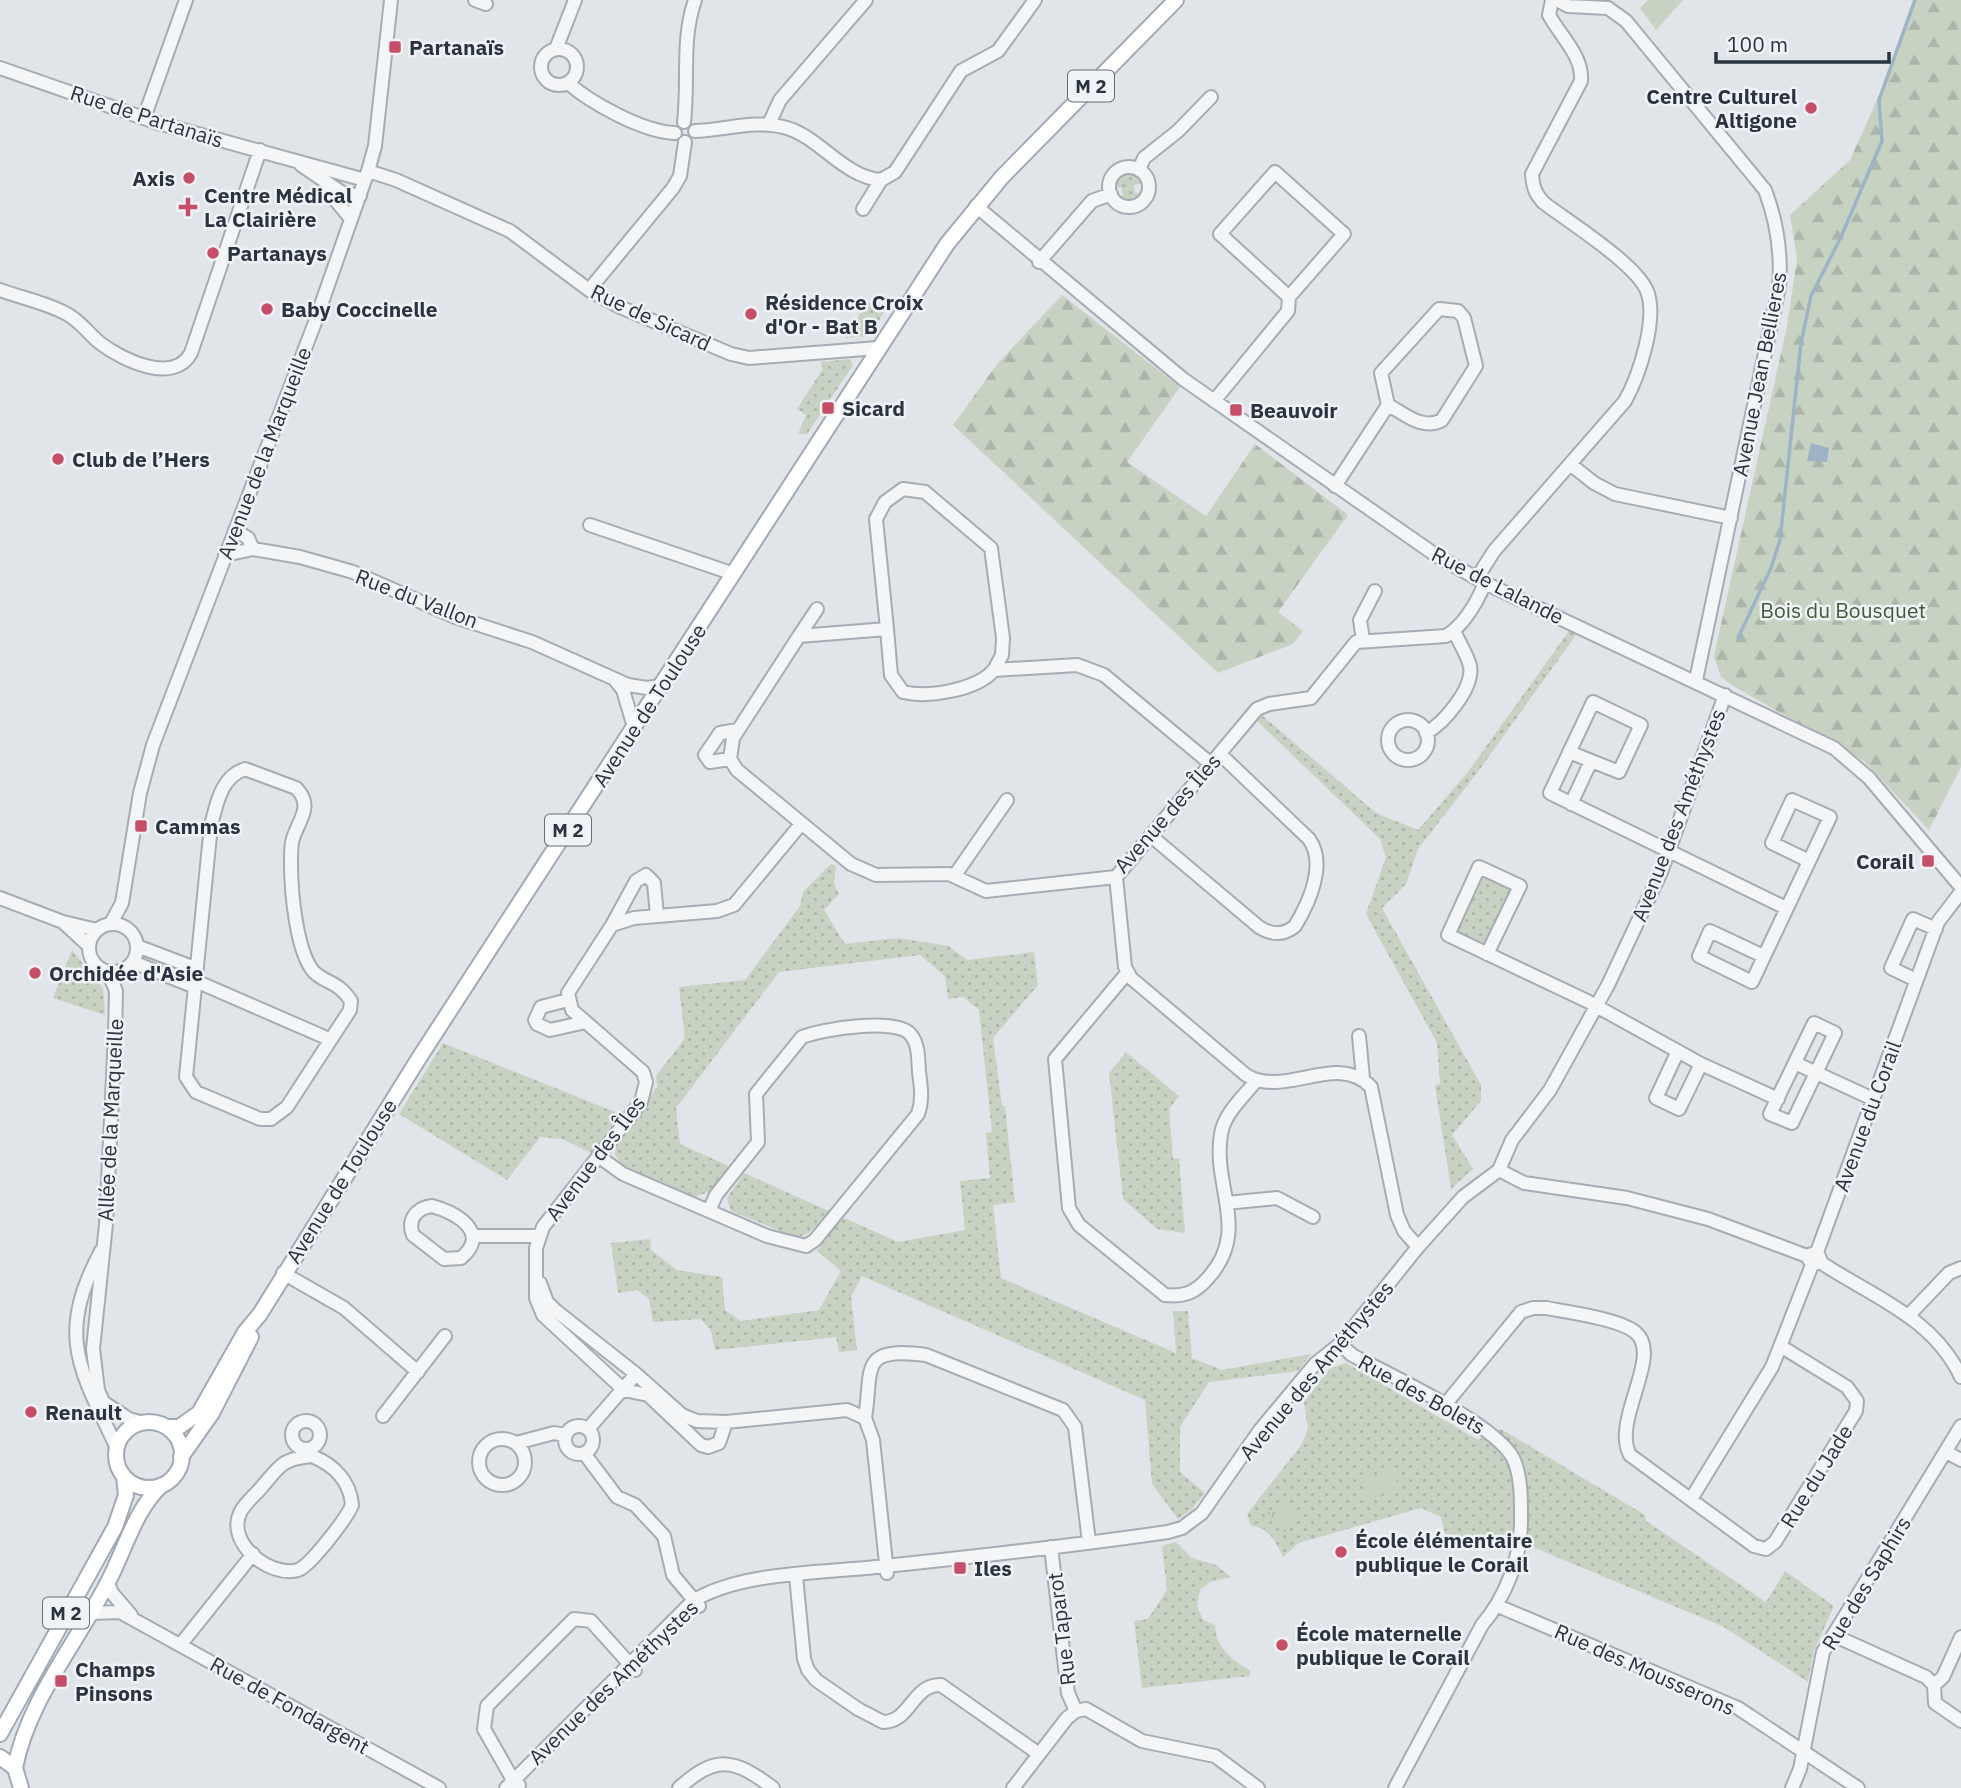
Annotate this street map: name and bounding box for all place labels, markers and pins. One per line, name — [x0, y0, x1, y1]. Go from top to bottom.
place label: Partanaïs — [409, 33, 504, 61]
marker: Partanaïs — [387, 39, 403, 55]
place label: Centre Culturel Altigone — [1646, 82, 1797, 134]
marker: Centre Culturel Altigone — [1803, 100, 1819, 116]
place label: Axis — [132, 164, 175, 192]
marker: Axis — [181, 170, 197, 186]
place label: Centre Médical La Clairière — [204, 181, 352, 233]
marker: Centre Médical La Clairière — [178, 197, 198, 217]
place label: Partanays — [227, 239, 327, 267]
marker: Partanays — [205, 245, 221, 261]
place label: Résidence Croix d'Or - Bat B — [765, 288, 924, 340]
place label: Baby Coccinelle — [281, 295, 438, 323]
marker: Baby Coccinelle — [259, 301, 275, 317]
marker: Résidence Croix d'Or - Bat B — [743, 306, 759, 322]
place label: Sicard — [842, 394, 905, 422]
place label: Beauvoir — [1250, 396, 1338, 424]
marker: Sicard — [820, 400, 836, 416]
marker: Beauvoir — [1228, 402, 1244, 418]
place label: Club de l’Hers — [72, 445, 210, 473]
marker: Club de l’Hers — [50, 451, 66, 467]
place label: Cammas — [155, 812, 241, 840]
marker: Cammas — [133, 818, 149, 834]
place label: Corail — [1856, 847, 1914, 875]
marker: Corail — [1920, 853, 1936, 869]
place label: Orchidée d'Asie — [49, 959, 203, 987]
marker: Orchidée d'Asie — [27, 965, 43, 981]
place label: Renault — [45, 1398, 122, 1426]
marker: Renault — [23, 1404, 39, 1420]
place label: École élémentaire publique le Corail — [1355, 1526, 1533, 1578]
marker: École élémentaire publique le Corail — [1333, 1544, 1349, 1560]
place label: Iles — [974, 1554, 1012, 1582]
marker: Iles — [952, 1560, 968, 1576]
place label: École maternelle publique le Corail — [1296, 1619, 1470, 1671]
marker: École maternelle publique le Corail — [1274, 1637, 1290, 1653]
place label: Champs Pinsons — [75, 1655, 155, 1707]
marker: Champs Pinsons — [53, 1673, 69, 1689]

